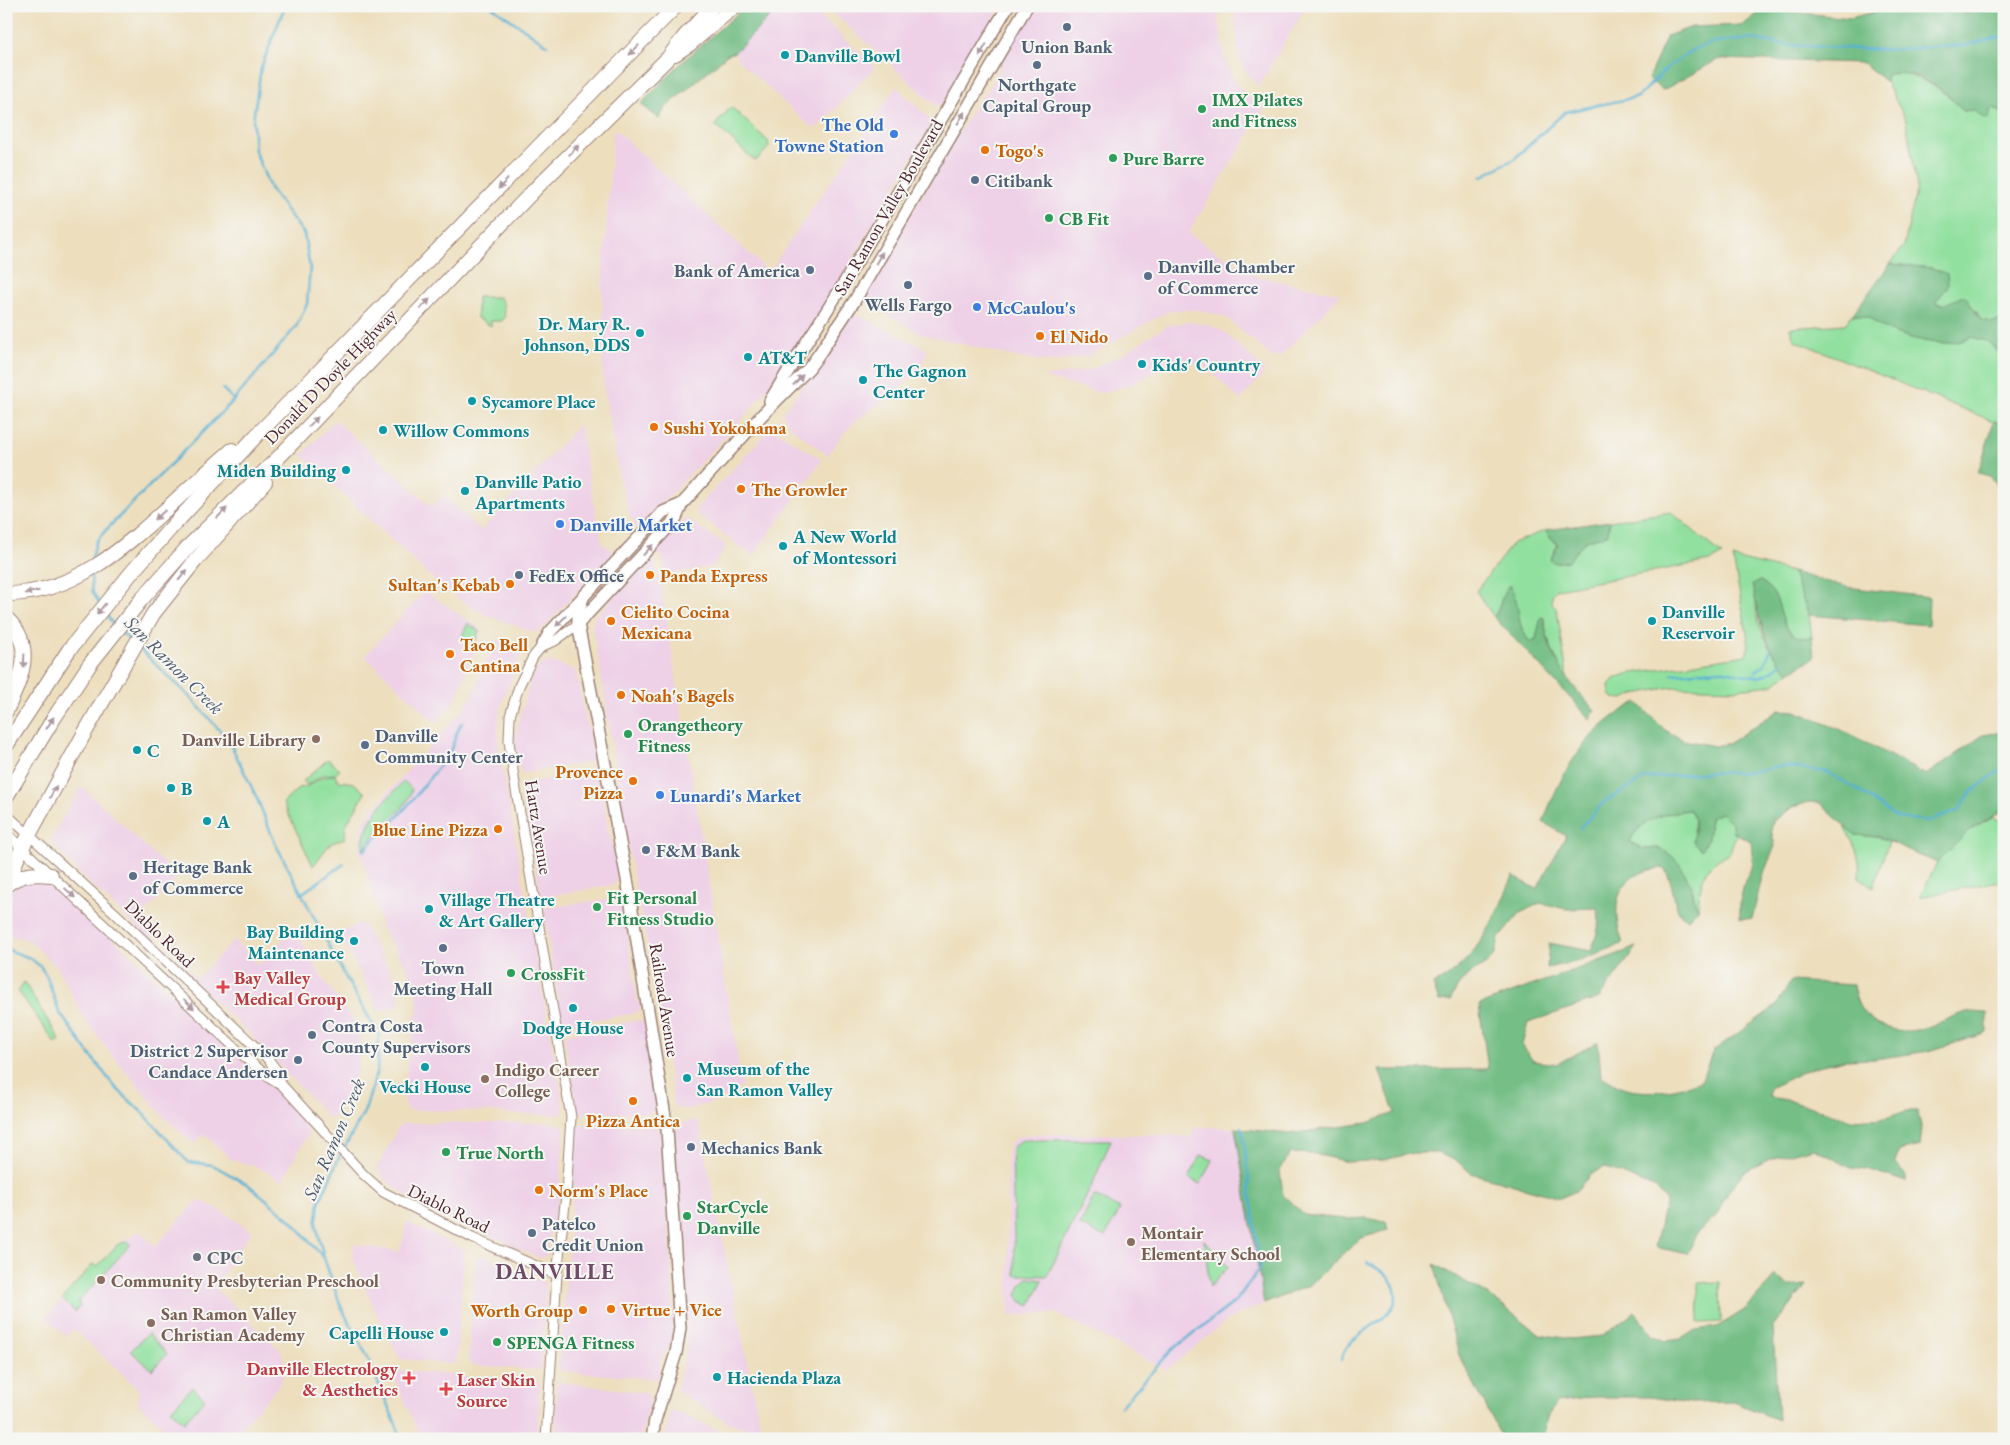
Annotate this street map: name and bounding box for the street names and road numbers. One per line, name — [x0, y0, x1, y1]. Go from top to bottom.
street label: San Ramon Valley Boulevard — [828, 114, 948, 299]
street label: Donald D Doyle Highway — [259, 303, 401, 449]
street label: Hartz Avenue — [520, 778, 558, 876]
street label: Diablo Road — [120, 894, 201, 973]
street label: Railroad Avenue — [645, 941, 685, 1059]
street label: Diablo Road — [404, 1178, 495, 1238]

